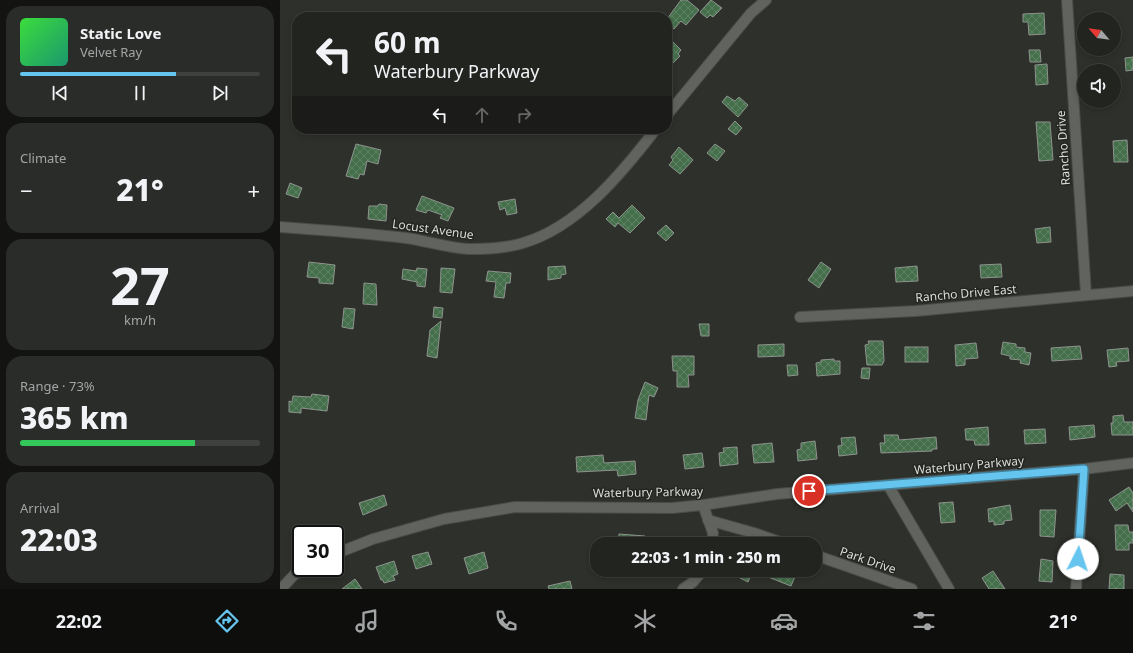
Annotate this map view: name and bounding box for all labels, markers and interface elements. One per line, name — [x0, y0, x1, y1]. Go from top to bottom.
north arrow — [1077, 12, 1121, 56]
map controls — [1077, 12, 1121, 108]
text: Static Love — [80, 23, 161, 43]
text: 60 m — [374, 23, 441, 61]
icon: left — [308, 28, 360, 80]
text: Velvet Ray — [80, 43, 142, 61]
text: Waterbury Parkway — [374, 59, 540, 83]
button: sound — [1077, 64, 1121, 108]
icon: previous — [49, 82, 71, 104]
icon: pause — [129, 82, 151, 104]
icon: next — [209, 82, 231, 104]
icon: left — [429, 104, 451, 126]
icon: ahead — [471, 104, 493, 126]
icon: right — [513, 104, 535, 126]
street label: Rancho Drive — [1052, 110, 1074, 186]
text: Climate — [20, 149, 66, 167]
text: 21° — [116, 169, 164, 210]
text: − — [20, 175, 33, 205]
text: + — [247, 175, 260, 205]
street label: Locust Avenue — [391, 215, 475, 243]
text: 27 — [110, 249, 170, 320]
street label: Rancho Drive East — [915, 280, 1018, 306]
text: km/h — [124, 311, 156, 329]
text: Range · 73% — [20, 377, 95, 395]
text: 365 km — [20, 397, 129, 438]
street label: Waterbury Parkway — [913, 452, 1026, 478]
pin — [792, 474, 826, 508]
icon: arrive — [798, 480, 820, 502]
street label: Waterbury Parkway — [593, 483, 704, 501]
text: Arrival — [20, 499, 60, 517]
text: 22:03 — [20, 519, 98, 560]
speed limit sign: 30 — [292, 525, 344, 577]
position arrow — [1057, 538, 1099, 580]
street label: Park Drive — [838, 542, 898, 578]
text: 22:03 · 1 min · 250 m — [631, 547, 781, 567]
icon: directions — [213, 607, 241, 635]
icon: music — [353, 607, 381, 635]
icon: phone — [492, 607, 520, 635]
icon: climate — [631, 607, 659, 635]
icon: car — [770, 607, 798, 635]
icon: filters — [910, 607, 938, 635]
text: 22:02 — [56, 609, 102, 633]
text: 21° — [1049, 609, 1077, 633]

